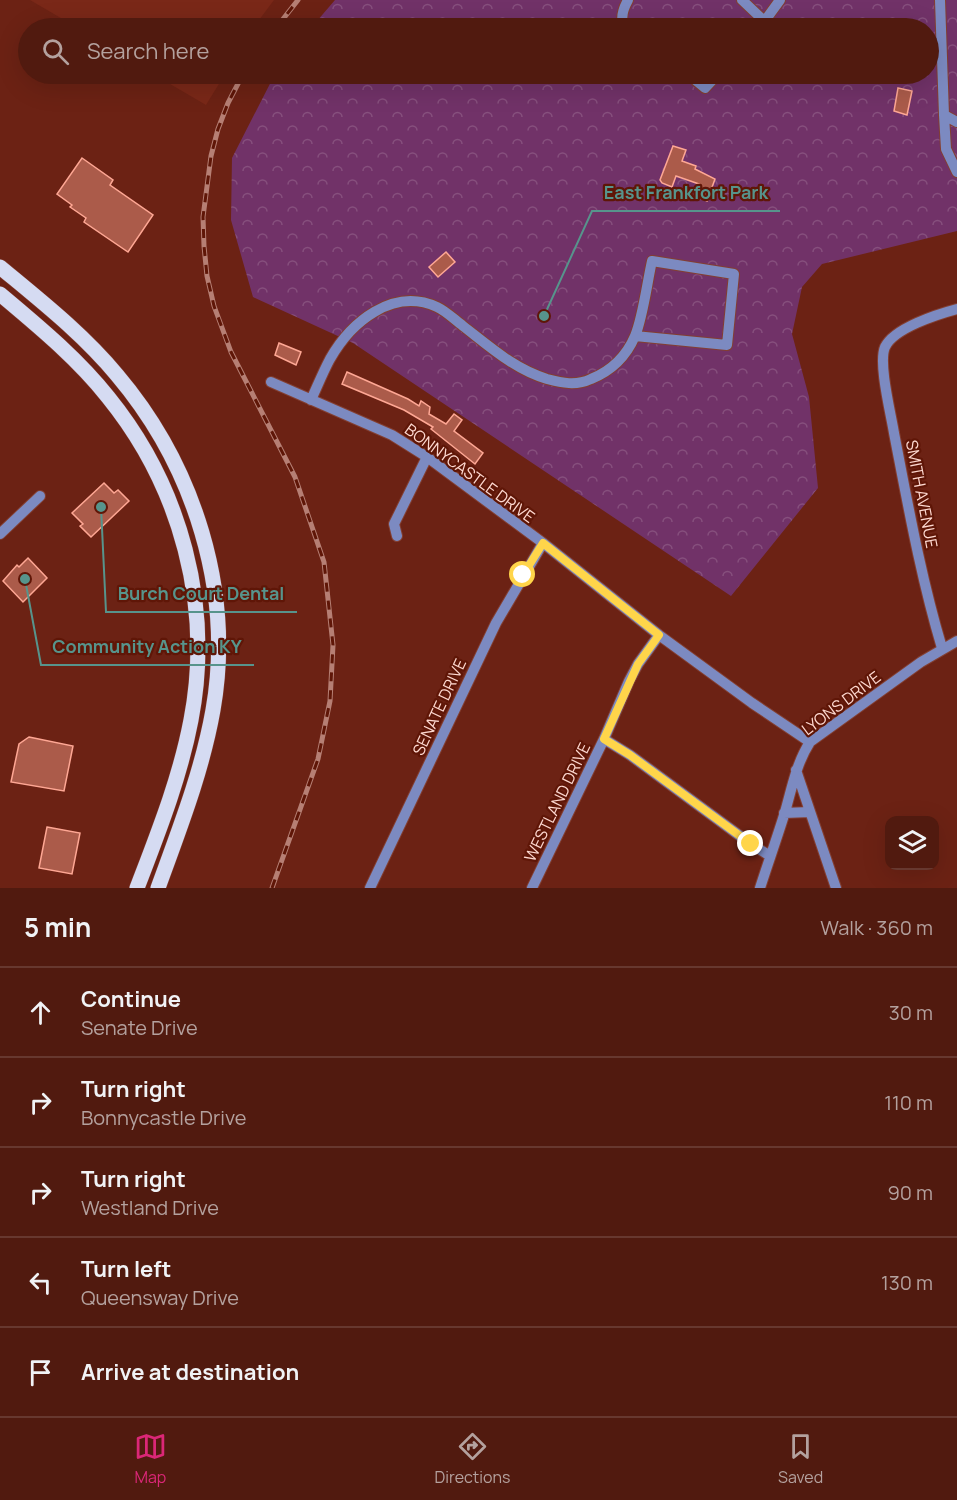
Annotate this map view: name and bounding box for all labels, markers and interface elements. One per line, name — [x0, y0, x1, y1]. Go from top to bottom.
search box — [18, 18, 939, 84]
icon: search — [39, 35, 72, 68]
text: Search here — [87, 36, 209, 66]
callout: East Frankfort Park — [592, 175, 780, 211]
text: East Frankfort Park — [604, 180, 769, 204]
street label: BONNYCASTLE DRIVE — [401, 418, 539, 528]
street label: SMITH AVENUE — [901, 438, 943, 550]
route start — [509, 561, 535, 587]
callout: Burch Court Dental — [106, 576, 297, 612]
text: Burch Court Dental — [118, 581, 284, 605]
callout: Community Action KY — [41, 629, 254, 665]
text: Community Action KY — [52, 634, 242, 658]
street label: SENATE DRIVE — [407, 655, 471, 759]
street label: LYONS DRIVE — [797, 666, 885, 740]
street label: WESTLAND DRIVE — [519, 739, 595, 865]
map controls — [885, 816, 939, 870]
button: layers — [885, 816, 939, 870]
route end — [737, 830, 763, 856]
text: 5 min — [24, 909, 91, 945]
text: Walk · 360 m — [820, 914, 933, 941]
text: Continue — [81, 984, 181, 1014]
icon: ahead — [24, 996, 57, 1029]
text: 30 m — [889, 999, 933, 1026]
text: Senate Drive — [81, 1014, 198, 1041]
text: Turn right — [81, 1074, 186, 1104]
icon: right — [24, 1086, 57, 1119]
text: 110 m — [884, 1089, 933, 1116]
text: Bonnycastle Drive — [81, 1104, 246, 1131]
text: Turn right — [81, 1164, 186, 1194]
icon: right — [24, 1176, 57, 1209]
text: 90 m — [887, 1179, 933, 1206]
text: Westland Drive — [81, 1194, 219, 1221]
text: Turn left — [81, 1254, 171, 1284]
icon: left — [24, 1266, 57, 1299]
text: 130 m — [881, 1269, 933, 1296]
text: Queensway Drive — [81, 1284, 239, 1311]
icon: arrive — [24, 1356, 57, 1389]
text: Arrive at destination — [81, 1357, 299, 1387]
tab: Map — [134, 1430, 167, 1488]
tab: Directions — [435, 1430, 510, 1488]
tab: Saved — [778, 1430, 823, 1488]

